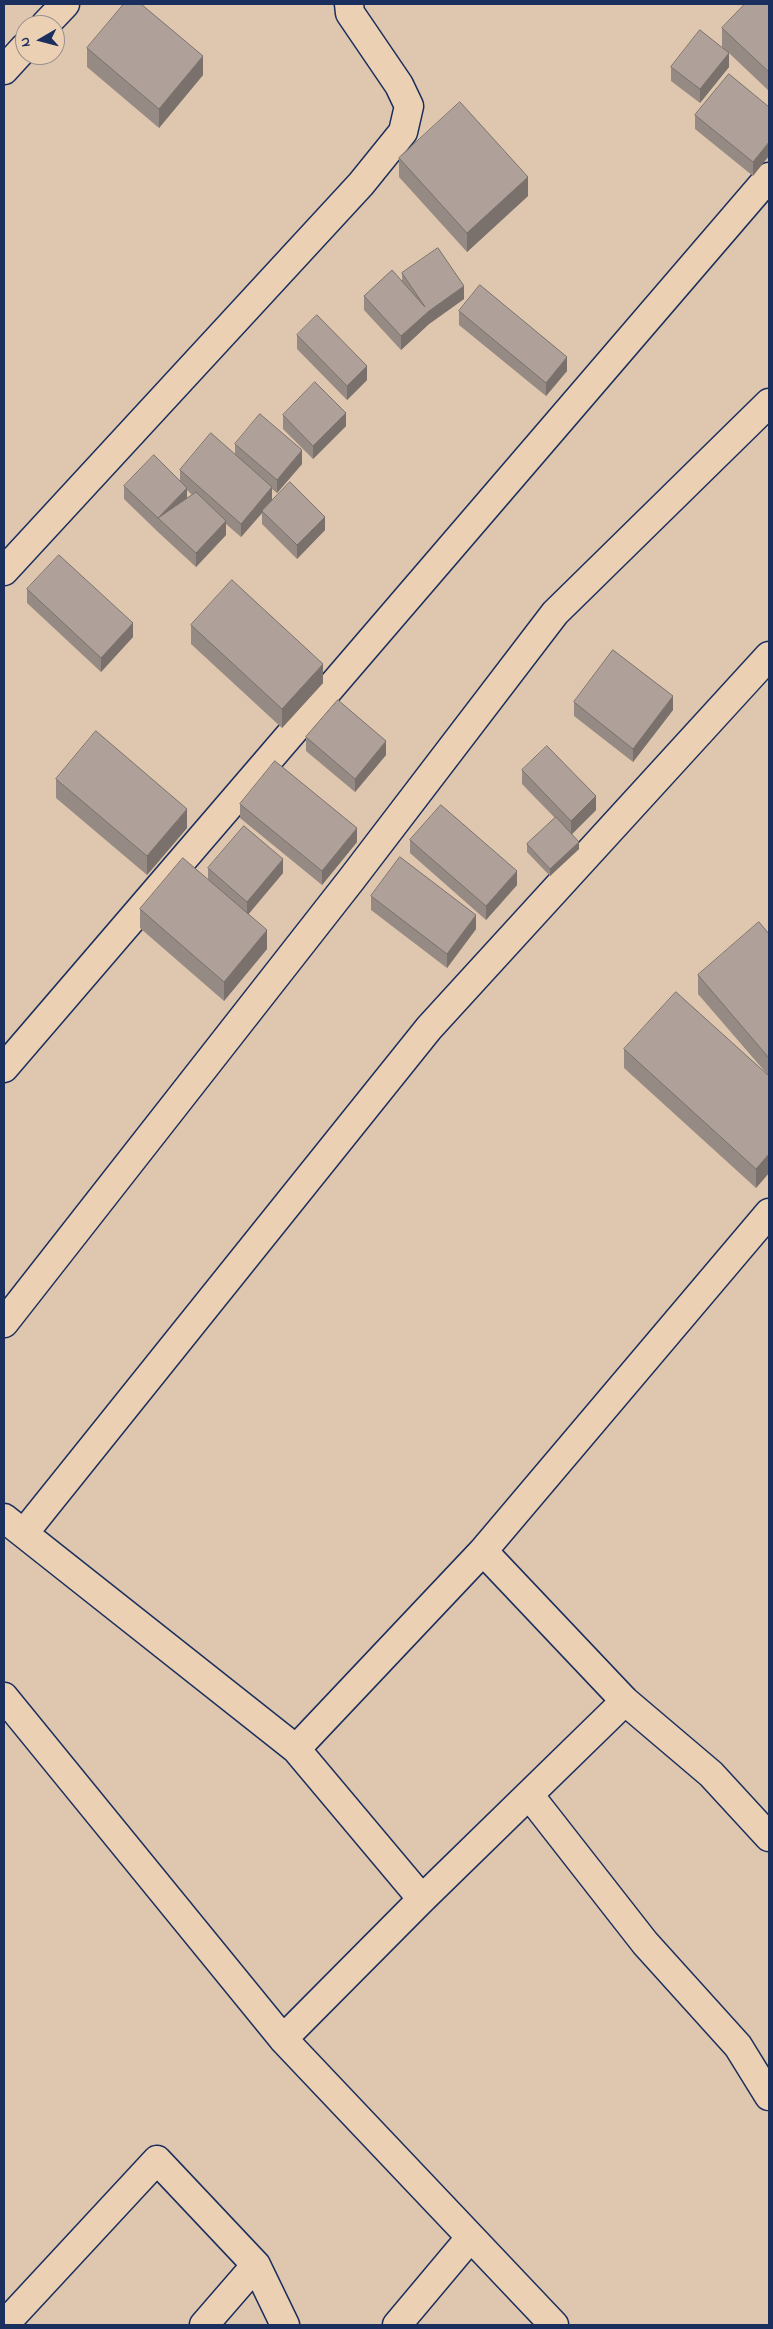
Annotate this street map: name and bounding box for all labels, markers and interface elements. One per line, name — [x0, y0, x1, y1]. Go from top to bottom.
north arrow — [15, 15, 65, 65]
text: N — [15, 36, 37, 48]

